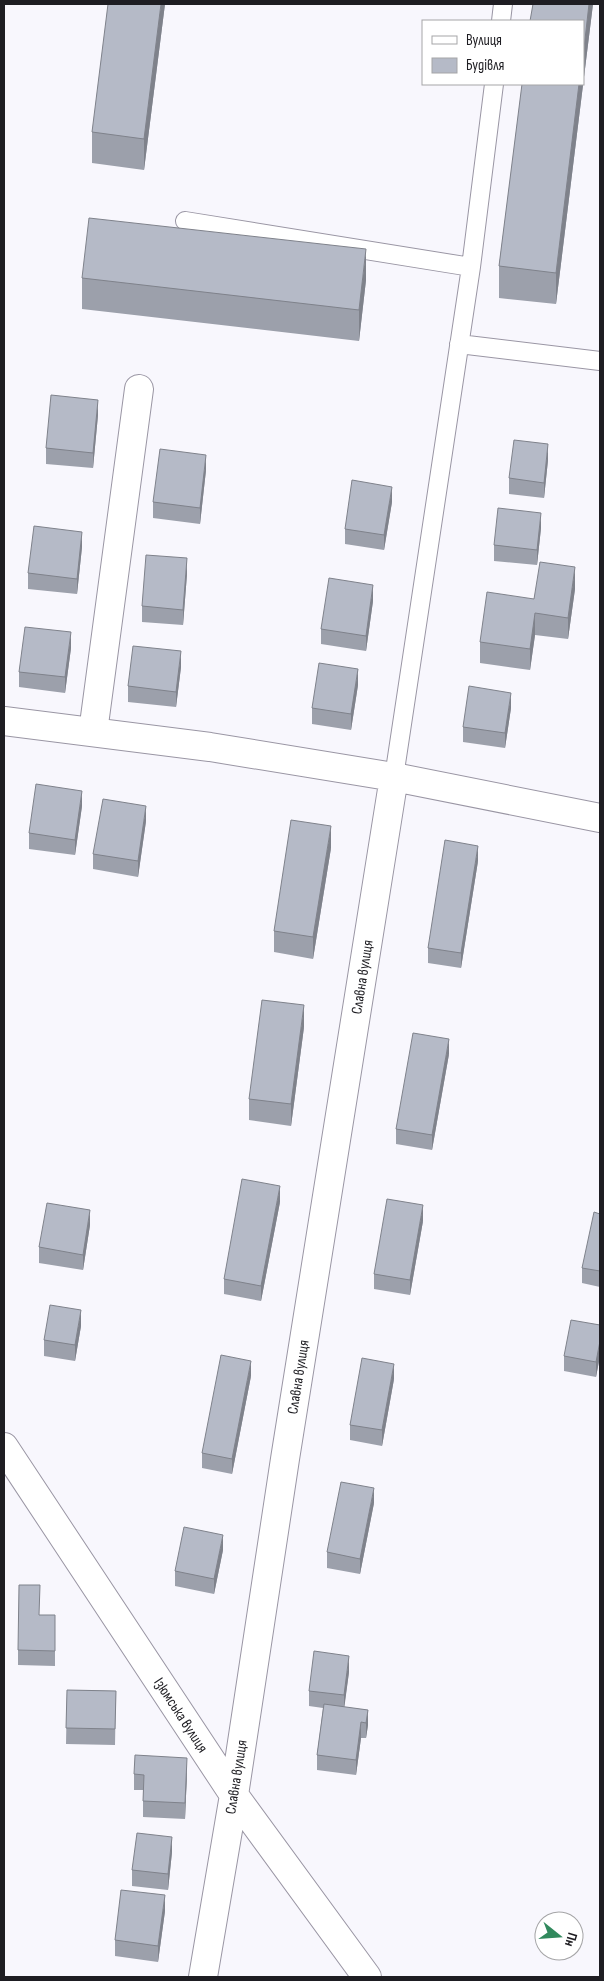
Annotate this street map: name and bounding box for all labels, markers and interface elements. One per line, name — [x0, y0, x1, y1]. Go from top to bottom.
legend — [422, 20, 584, 85]
text: Вулиця — [466, 31, 502, 50]
text: Будівля — [466, 56, 505, 75]
street label: Славна вулиця — [347, 939, 378, 1016]
street label: Славна вулиця — [283, 1339, 314, 1416]
street label: Ізюмська вулиця — [149, 1674, 212, 1756]
street label: Славна вулиця — [221, 1739, 252, 1816]
north arrow — [534, 1911, 584, 1961]
text: Пн — [561, 1931, 581, 1949]

